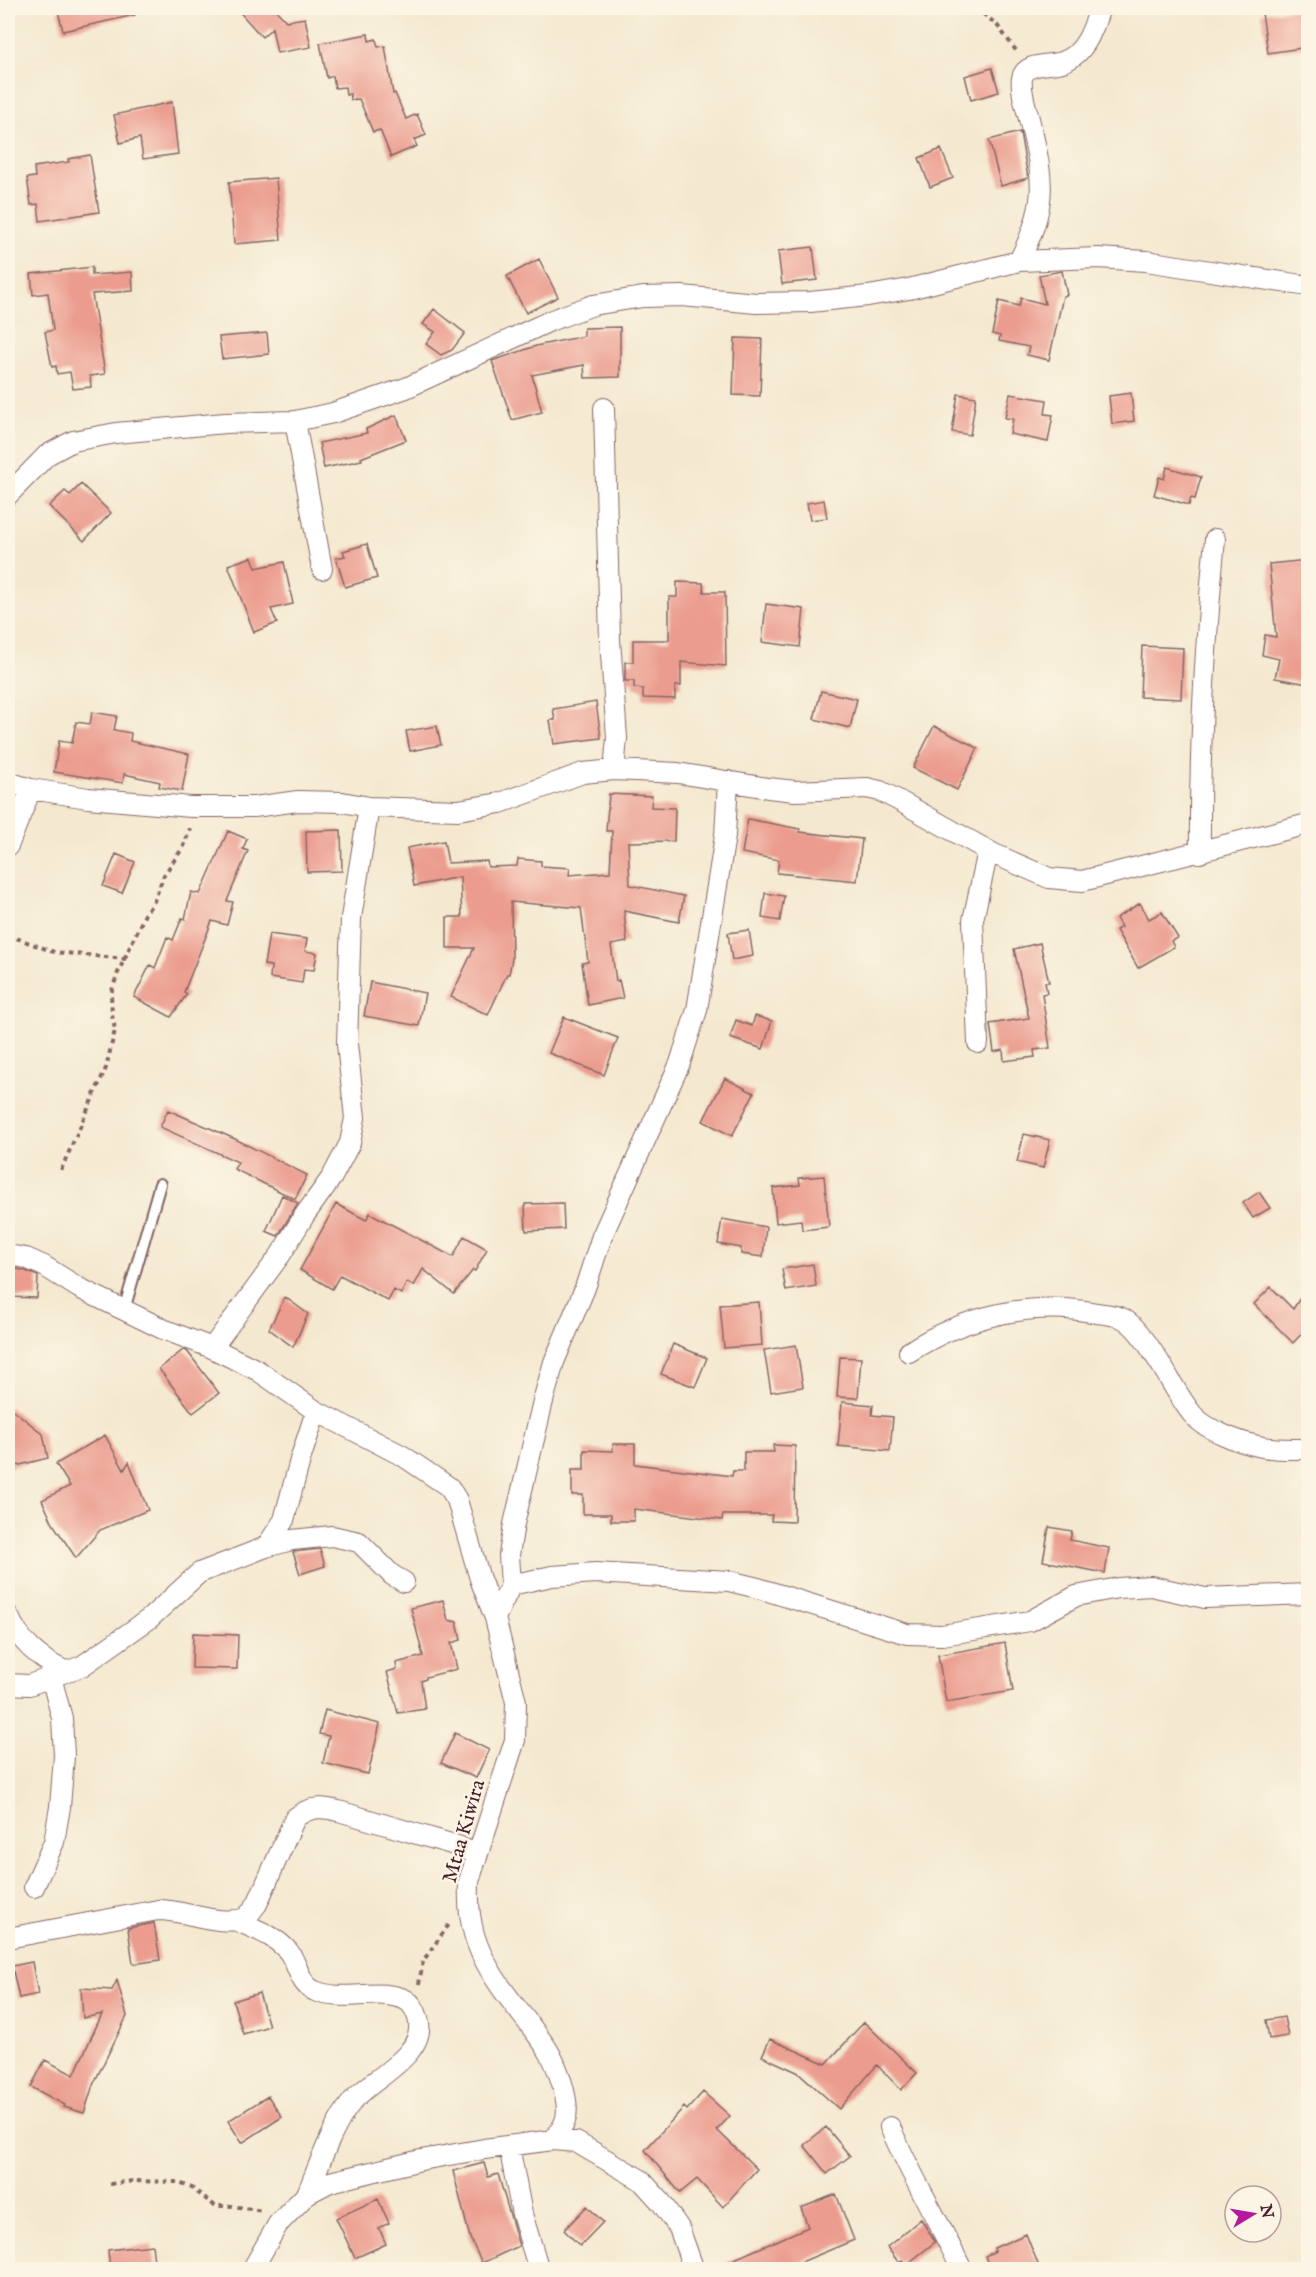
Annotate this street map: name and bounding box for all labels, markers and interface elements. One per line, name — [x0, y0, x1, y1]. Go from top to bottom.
street label: Mtaa Kiwira — [437, 1776, 492, 1886]
north arrow — [1223, 2184, 1283, 2244]
text: N — [1254, 2202, 1277, 2220]

